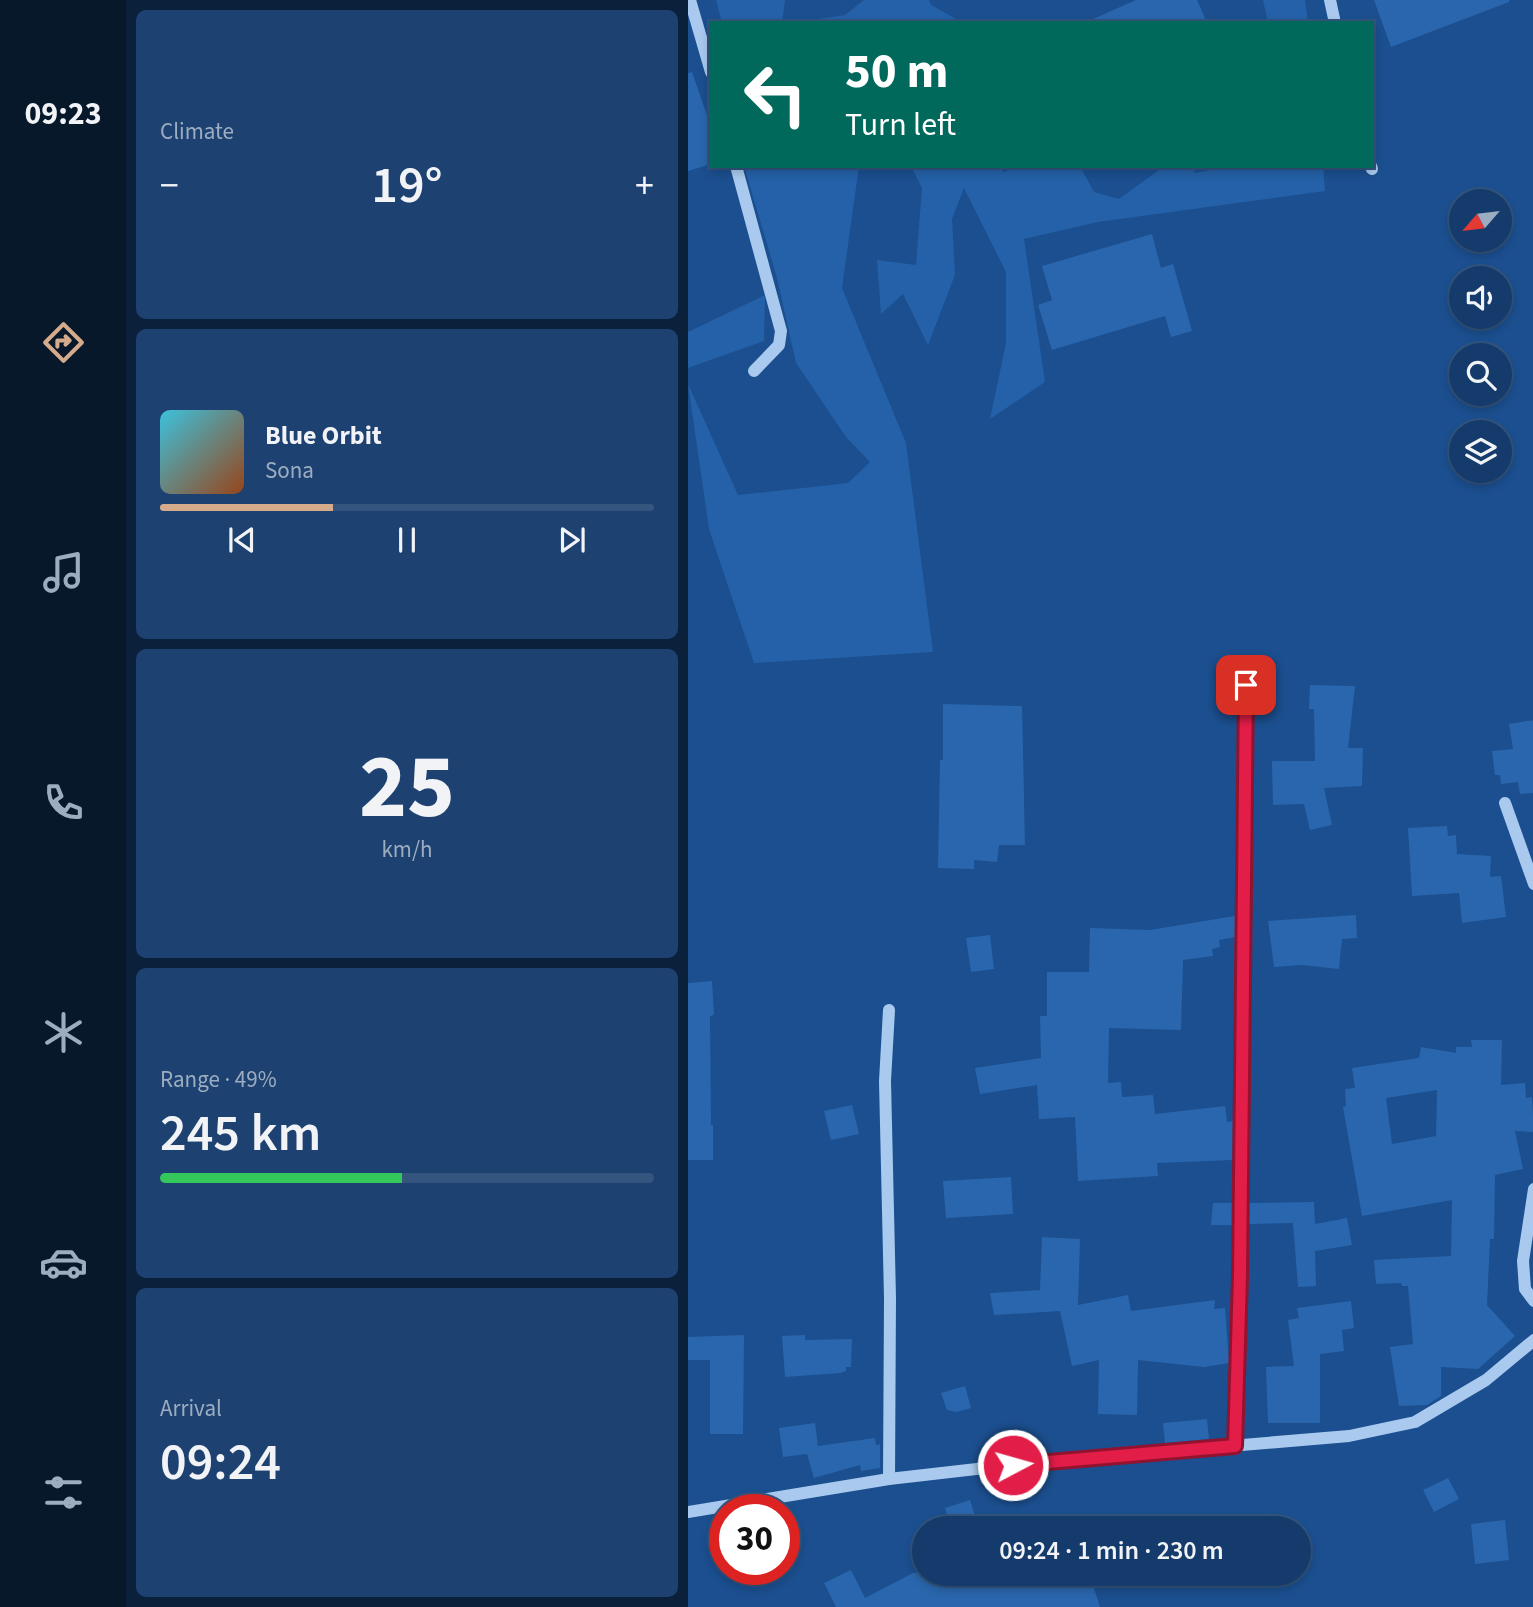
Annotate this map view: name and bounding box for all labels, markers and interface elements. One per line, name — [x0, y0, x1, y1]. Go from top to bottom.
text: 50 m — [845, 37, 949, 107]
icon: left — [730, 49, 821, 140]
text: 09:23 — [24, 91, 102, 137]
text: Turn left — [845, 102, 956, 148]
text: Climate — [160, 115, 234, 148]
text: 19° — [371, 149, 443, 223]
text: − — [160, 159, 179, 213]
text: + — [635, 159, 654, 213]
north arrow — [1449, 189, 1512, 252]
map controls — [1449, 189, 1512, 483]
button: sound — [1449, 266, 1512, 329]
icon: directions — [39, 318, 88, 367]
button: search — [1449, 343, 1512, 406]
text: Blue Orbit — [265, 417, 382, 454]
button: layers — [1449, 420, 1512, 483]
text: Sona — [265, 454, 314, 487]
icon: previous — [223, 521, 261, 559]
icon: pause — [388, 521, 426, 559]
icon: next — [553, 521, 591, 559]
icon: music — [39, 548, 88, 597]
pin — [1216, 655, 1276, 715]
icon: arrive — [1227, 666, 1265, 704]
text: 25 — [359, 723, 455, 852]
icon: phone — [39, 778, 88, 827]
text: km/h — [381, 833, 433, 866]
icon: climate — [39, 1008, 88, 1057]
text: Range · 49% — [160, 1063, 277, 1096]
text: 245 km — [160, 1097, 321, 1171]
icon: car — [39, 1238, 88, 1287]
text: Arrival — [160, 1392, 222, 1425]
text: 09:24 — [160, 1426, 281, 1500]
position arrow — [976, 1428, 1050, 1502]
icon: filters — [39, 1468, 88, 1517]
speed limit sign: 30 — [709, 1494, 800, 1585]
text: 09:24 · 1 min · 230 m — [999, 1532, 1224, 1569]

